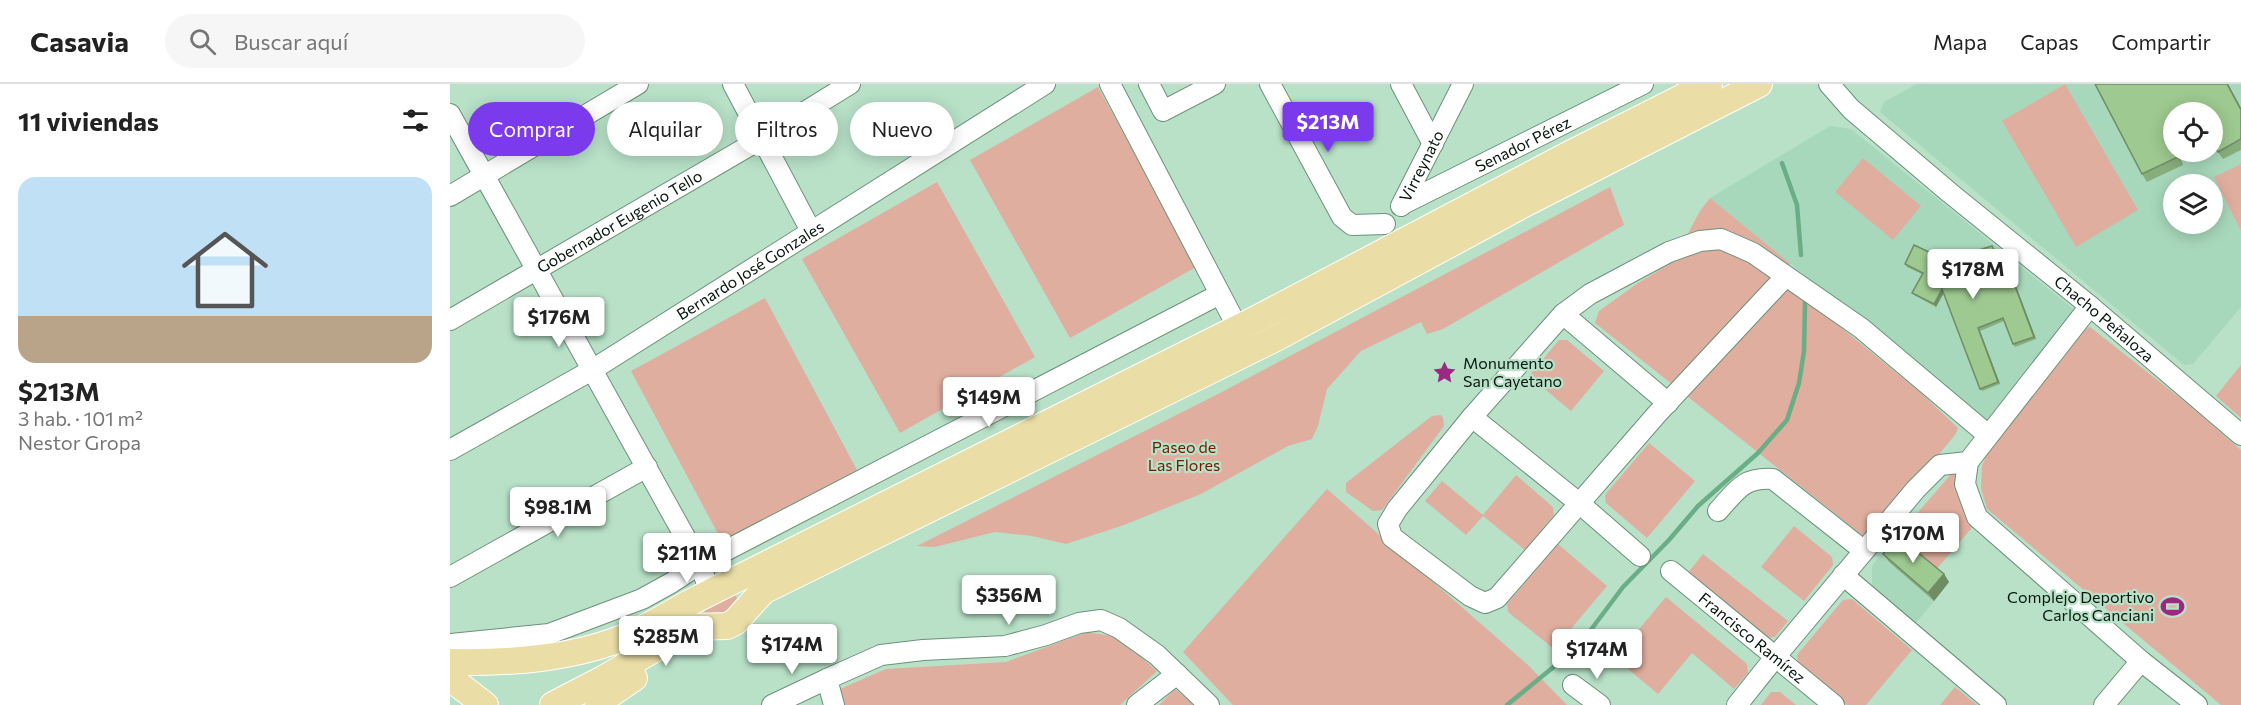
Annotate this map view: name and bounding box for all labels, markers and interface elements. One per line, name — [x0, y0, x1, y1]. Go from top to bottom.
search box — [165, 14, 585, 68]
text: Casavia — [30, 24, 129, 58]
icon: search — [186, 25, 219, 58]
text: Buscar aquí — [234, 28, 348, 55]
text: Mapa — [1933, 29, 1987, 54]
text: Capas — [2020, 29, 2079, 54]
text: Compartir — [2112, 29, 2211, 54]
chip: Comprar — [468, 102, 595, 156]
chip: Alquilar — [607, 102, 723, 156]
chip: Filtros — [735, 102, 838, 156]
chip: Nuevo — [850, 102, 954, 156]
pin: $213M — [1286, 102, 1370, 153]
map controls — [2163, 102, 2223, 234]
button: locate — [2163, 102, 2223, 162]
icon: filters — [399, 104, 432, 137]
text: 11 viviendas — [18, 105, 159, 136]
text: $213M — [1297, 109, 1359, 133]
street label: Senador Pérez — [1472, 112, 1574, 175]
street label: Virreynato — [1395, 127, 1447, 205]
street label: Gobernador Eugenio Tello — [533, 165, 705, 276]
button: layers — [2163, 174, 2223, 234]
icon: home — [171, 216, 279, 324]
street label: Bernardo José Gonzales — [673, 216, 827, 323]
pin: $178M — [1931, 249, 2015, 300]
text: $178M — [1941, 256, 2005, 280]
street label: Chacho Peñaloza — [2051, 271, 2158, 365]
pin: $176M — [517, 297, 601, 348]
text: $176M — [527, 304, 591, 328]
place label: Monumento San Cayetano — [1463, 353, 1562, 390]
place icon: Monumento San Cayetano — [1432, 359, 1458, 385]
text: $213M — [18, 375, 100, 406]
pin: $149M — [947, 377, 1031, 428]
text: $149M — [957, 384, 1021, 408]
text: 3 hab. · 101 m² — [18, 406, 143, 430]
text: Nestor Gropa — [18, 430, 141, 454]
park label: Paseo de Las Flores — [1148, 437, 1220, 474]
pin: $98.1M — [509, 487, 607, 538]
text: $98.1M — [524, 494, 592, 518]
pin: $170M — [1871, 513, 1955, 564]
text: $170M — [1881, 520, 1945, 544]
pin: $211M — [645, 533, 729, 584]
text: $211M — [657, 540, 717, 564]
pin: $356M — [967, 575, 1051, 626]
text: $356M — [976, 582, 1042, 606]
place label: Complejo Deportivo Carlos Canciani — [2007, 587, 2154, 624]
street label: Francisco Ramírez — [1695, 588, 1810, 687]
sports icon: Complejo Deportivo Carlos Canciani — [2159, 593, 2185, 619]
pin: $285M — [624, 616, 708, 667]
text: $285M — [633, 623, 699, 647]
pin: $174M — [750, 624, 834, 675]
pin: $174M — [1555, 629, 1639, 680]
text: $174M — [761, 631, 823, 655]
text: $174M — [1566, 636, 1628, 660]

